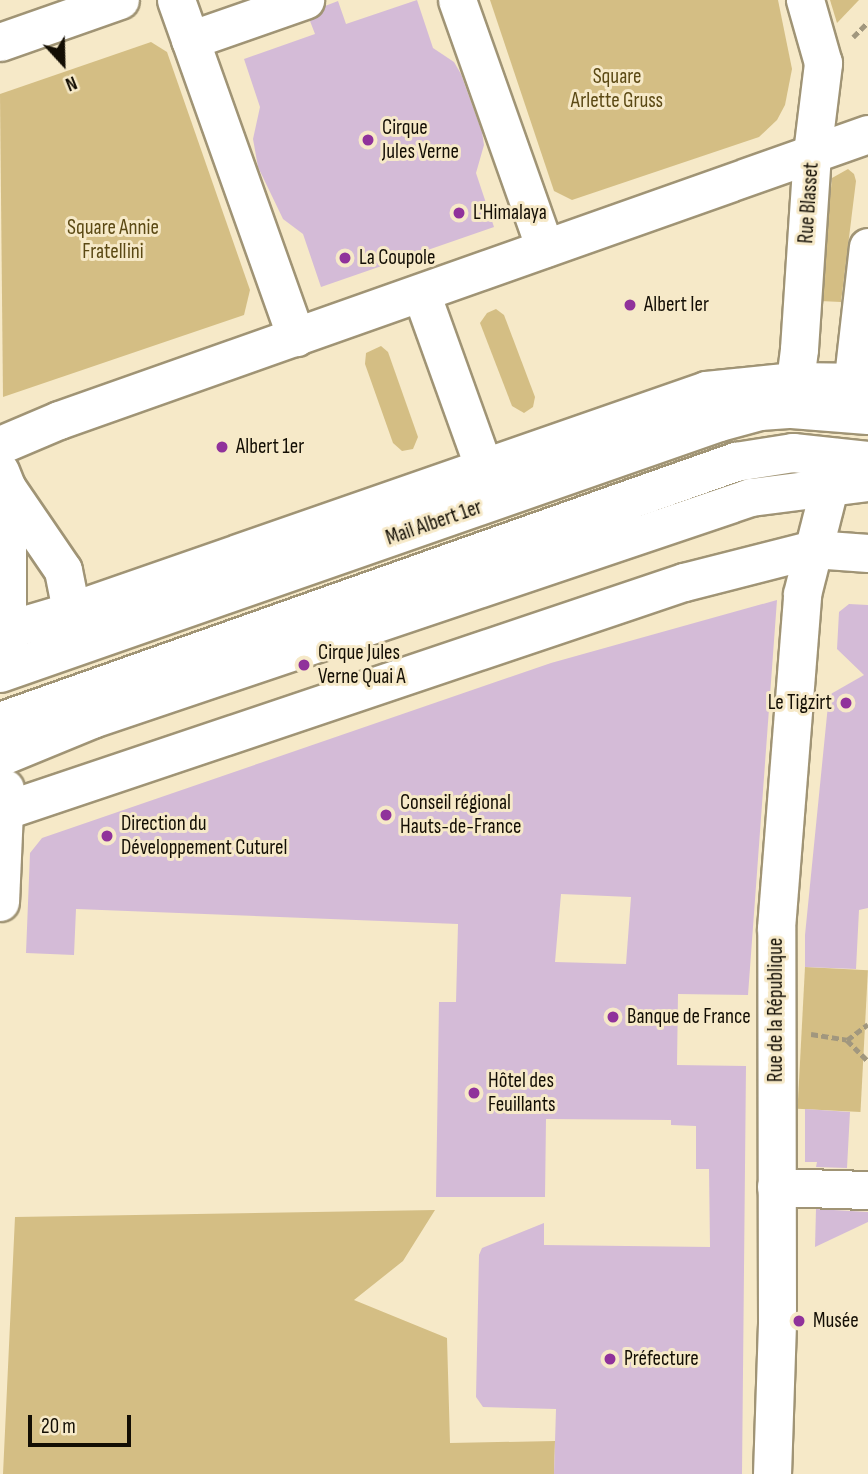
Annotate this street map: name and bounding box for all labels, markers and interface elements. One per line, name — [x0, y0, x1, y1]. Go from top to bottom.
north arrow — [28, 28, 98, 98]
park label: Square Arlette Gruss — [571, 64, 663, 114]
text: N — [62, 70, 80, 95]
place label: Cirque Jules Verne — [382, 115, 459, 165]
marker: Cirque Jules Verne — [360, 132, 376, 148]
street label: Rue Blasset — [794, 162, 824, 244]
place label: L'Himalaya — [473, 200, 547, 226]
marker: L'Himalaya — [451, 205, 467, 221]
park label: Square Annie Fratellini — [67, 215, 159, 265]
place label: La Coupole — [359, 245, 435, 271]
marker: La Coupole — [337, 250, 353, 266]
place label: Albert Ier — [644, 292, 709, 318]
marker: Albert Ier — [622, 297, 638, 313]
place label: Albert 1er — [236, 434, 304, 460]
marker: Albert 1er — [214, 439, 230, 455]
street label: Mail Albert 1er — [383, 495, 485, 551]
place label: Cirque Jules Verne Quai A — [318, 640, 405, 690]
marker: Cirque Jules Verne Quai A — [296, 657, 312, 673]
place label: Le Tigzirt — [768, 690, 832, 716]
marker: Le Tigzirt — [838, 695, 854, 711]
place label: Conseil régional Hauts-de-France — [400, 790, 521, 840]
marker: Conseil régional Hauts-de-France — [378, 807, 394, 823]
place label: Direction du Développement Cuturel — [121, 811, 287, 861]
marker: Direction du Développement Cuturel — [99, 828, 115, 844]
street label: Rue de la République — [763, 938, 789, 1082]
place label: Banque de France — [627, 1004, 751, 1030]
marker: Banque de France — [605, 1009, 621, 1025]
place label: Hôtel des Feuillants — [488, 1068, 556, 1118]
marker: Hôtel des Feuillants — [466, 1085, 482, 1101]
place label: Musée — [813, 1308, 859, 1334]
marker: Musée — [791, 1313, 807, 1329]
place label: Préfecture — [624, 1346, 699, 1372]
marker: Préfecture — [602, 1351, 618, 1367]
scale bar — [32, 1400, 135, 1444]
text: 20 m — [41, 1414, 76, 1439]

